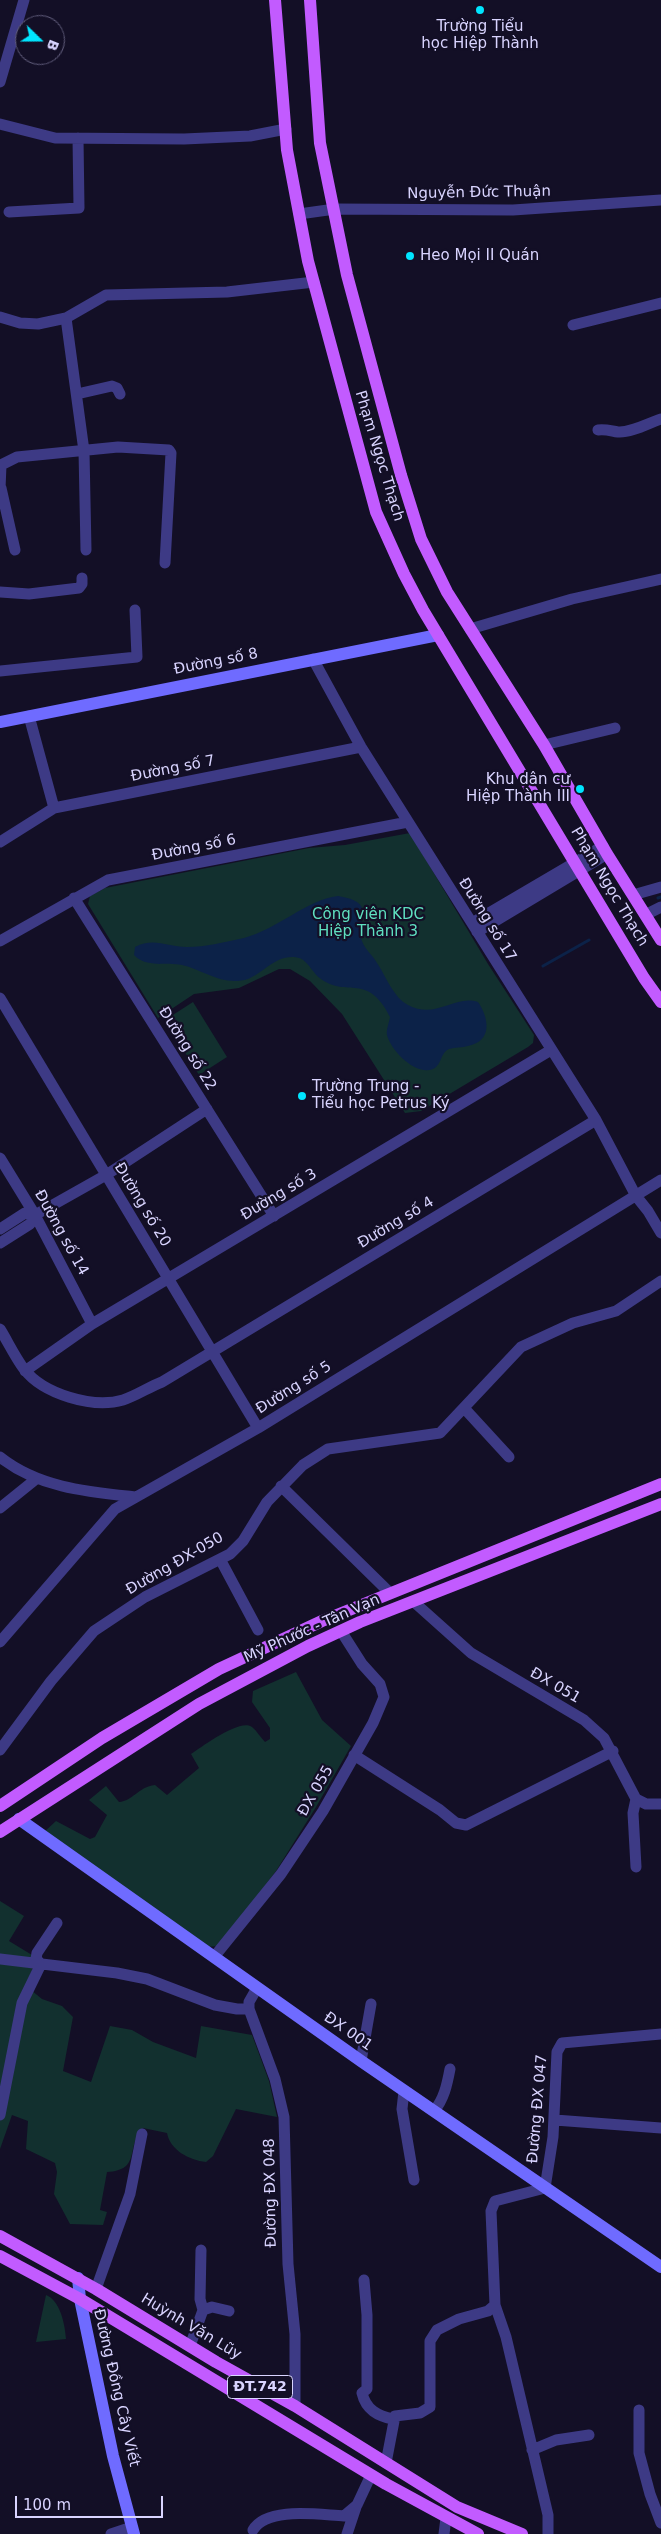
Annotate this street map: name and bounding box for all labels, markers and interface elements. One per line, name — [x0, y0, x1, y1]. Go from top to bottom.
marker: Trường Tiểu học Hiệp Thành — [474, 4, 486, 16]
north arrow — [15, 15, 65, 65]
place label: Trường Tiểu học Hiệp Thành — [421, 18, 539, 53]
text: B — [44, 37, 62, 53]
street label: Nguyễn Đức Thuận — [407, 183, 551, 203]
place label: Heo Mọi II Quán — [420, 247, 539, 265]
marker: Heo Mọi II Quán — [404, 250, 416, 262]
street label: Phạm Ngọc Thạch — [351, 388, 407, 524]
street label: Đường số 8 — [172, 645, 260, 679]
street label: Đường số 7 — [129, 752, 217, 786]
place label: Khu dân cư Hiệp Thành III — [466, 771, 570, 806]
marker: Khu dân cư Hiệp Thành III — [574, 783, 586, 795]
street label: Phạm Ngọc Thạch — [566, 824, 652, 950]
street label: Đường số 6 — [150, 831, 238, 865]
street label: Đường số 17 — [454, 875, 520, 965]
park label: Công viên KDC Hiệp Thành 3 — [312, 906, 424, 941]
street label: Đường số 22 — [154, 1004, 220, 1094]
place label: Trường Trung - Tiểu học Petrus Ký — [312, 1078, 450, 1113]
marker: Trường Trung - Tiểu học Petrus Ký — [296, 1090, 308, 1102]
street label: Đường số 20 — [110, 1160, 174, 1250]
street label: Đường số 3 — [238, 1165, 320, 1225]
street label: Đường số 14 — [30, 1187, 92, 1279]
street label: Đường số 4 — [355, 1193, 437, 1253]
street label: Đường số 5 — [253, 1358, 335, 1418]
street label: Đường ĐX-050 — [123, 1529, 227, 1599]
street label: Mỹ Phước - Tân Vạn — [241, 1591, 383, 1667]
street label: ĐX 051 — [527, 1664, 583, 1708]
street label: ĐX 055 — [294, 1763, 338, 1819]
street label: ĐX 001 — [320, 2009, 376, 2055]
street label: Đường ĐX 047 — [524, 2054, 552, 2164]
street label: Đường ĐX 048 — [261, 2138, 281, 2248]
street label: Huỳnh Văn Lũy — [138, 2290, 244, 2364]
street label: Đường Đồng Cây Viết — [89, 2307, 143, 2469]
road number: ĐT.742 — [228, 2376, 292, 2398]
scale bar — [18, 2486, 165, 2518]
text: 100 m — [23, 2496, 71, 2514]

